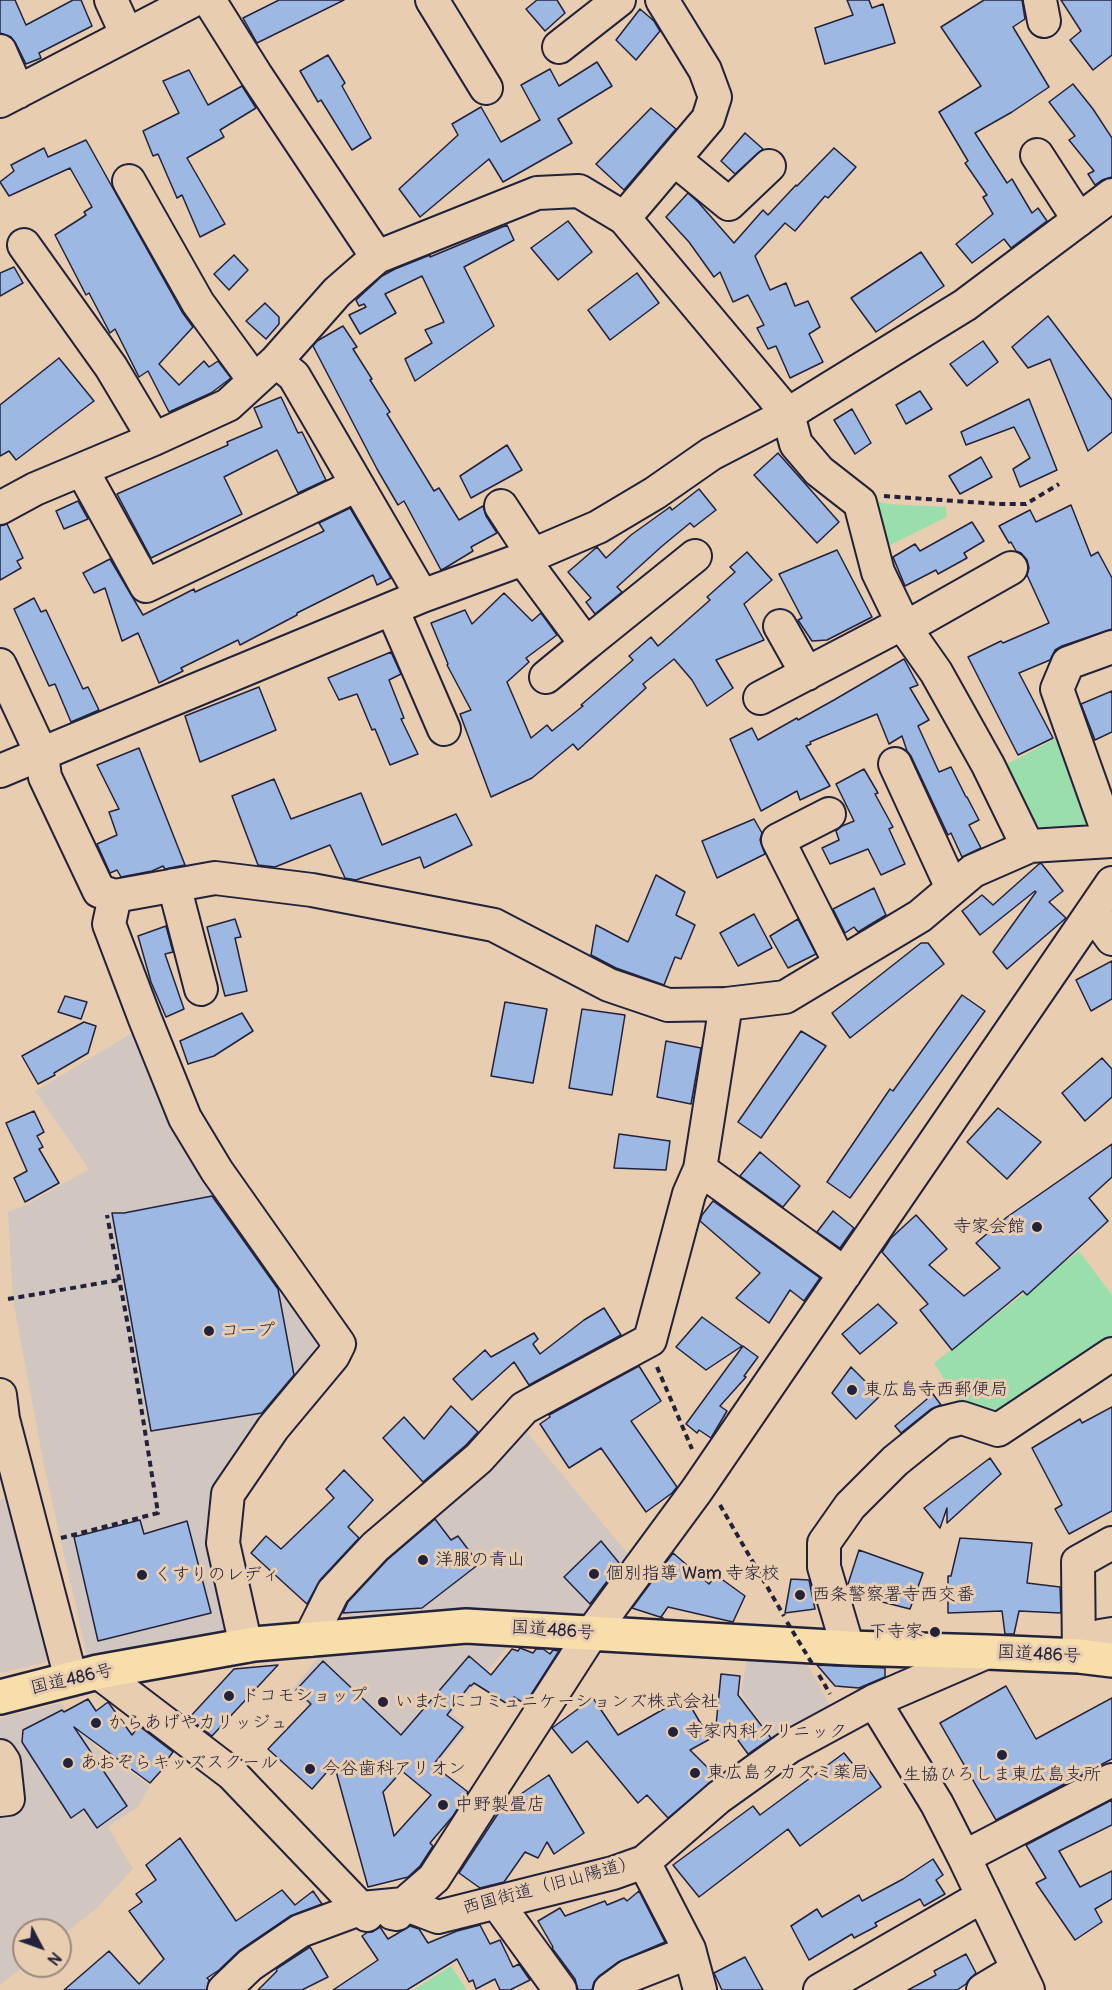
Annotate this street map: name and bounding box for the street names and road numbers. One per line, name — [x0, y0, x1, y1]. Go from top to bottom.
street label: 国道486号 — [510, 1617, 596, 1645]
street label: 国道486号 — [996, 1642, 1082, 1668]
street label: 国道486号 — [29, 1660, 115, 1700]
street label: 西国街道（旧山陽道） — [460, 1852, 640, 1920]

